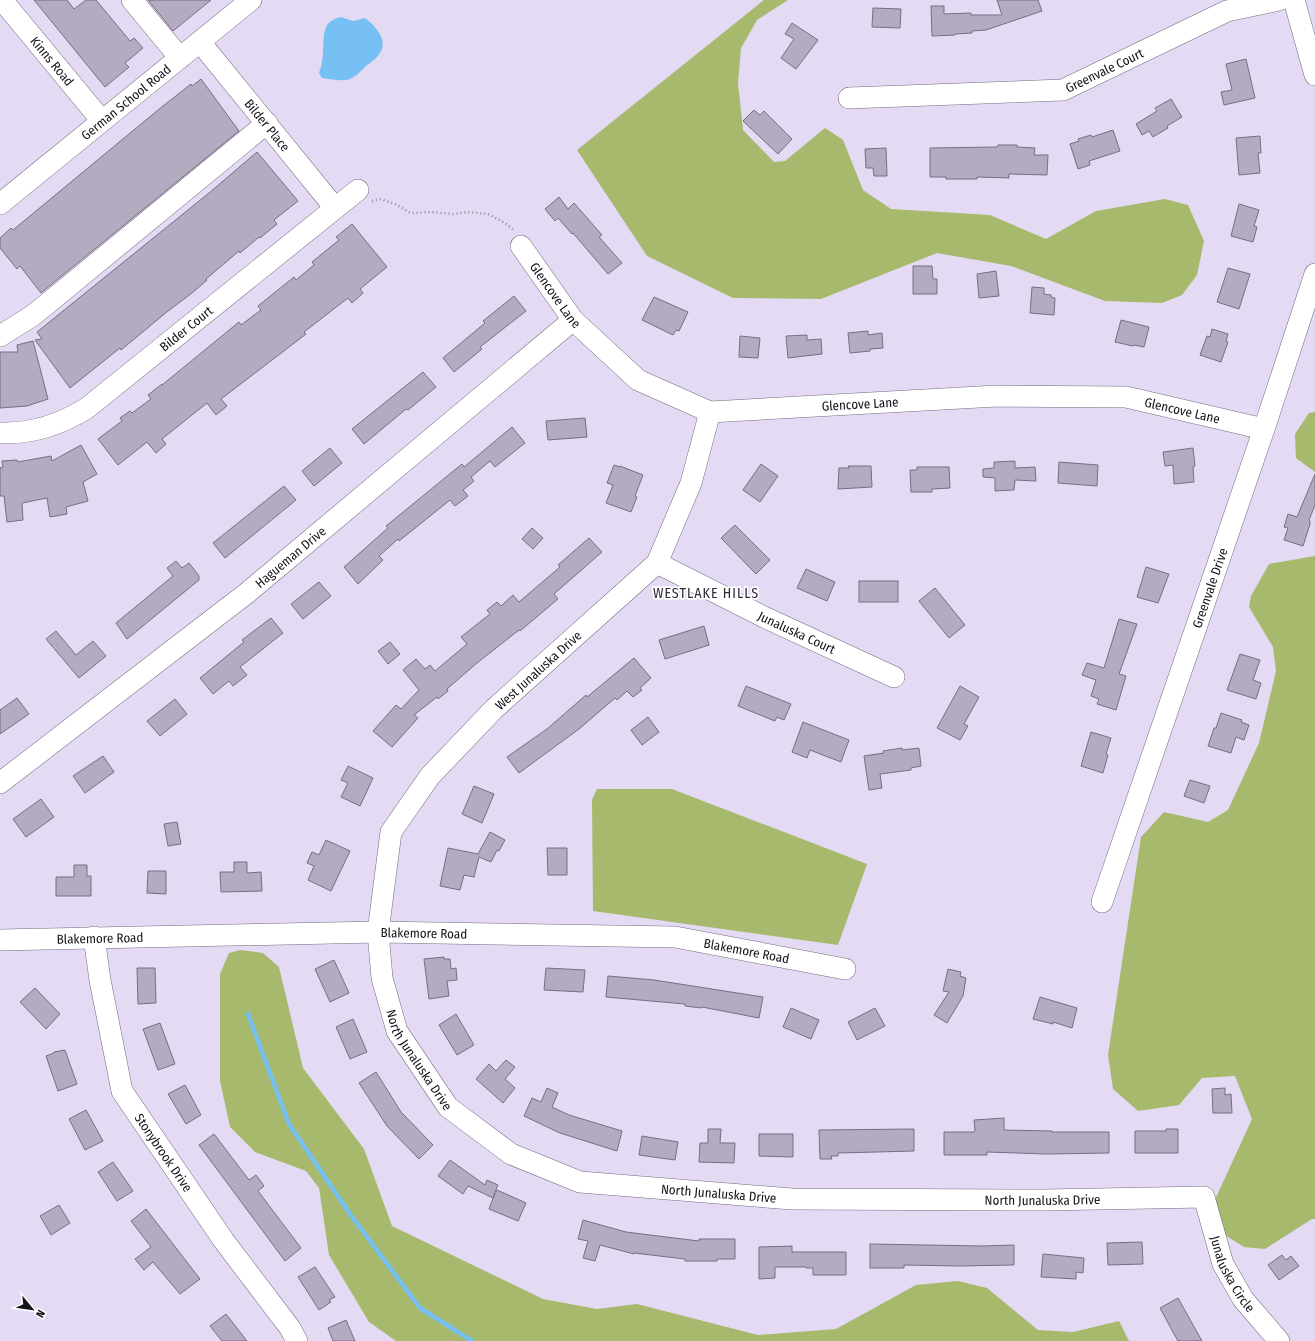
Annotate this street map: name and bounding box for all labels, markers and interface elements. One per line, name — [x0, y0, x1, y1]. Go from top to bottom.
street label: Kinns Road — [27, 34, 77, 89]
street label: Greenvale Court — [1063, 45, 1147, 96]
street label: German School Road — [78, 61, 174, 143]
street label: Bilder Place — [241, 96, 293, 154]
street label: Glencove Lane — [527, 260, 584, 331]
street label: Bilder Court — [157, 302, 216, 355]
street label: Glencove Lane — [821, 395, 899, 414]
street label: Glencove Lane — [1143, 395, 1221, 427]
street label: Hagueman Drive — [252, 523, 329, 591]
street label: Greenvale Drive — [1189, 546, 1231, 630]
district label: WESTLAKE HILLS — [653, 585, 759, 602]
street label: Junaluska Court — [755, 608, 838, 657]
street label: West Junaluska Drive — [492, 628, 585, 713]
street label: Blakemore Road — [380, 925, 467, 942]
street label: Blakemore Road — [56, 930, 144, 947]
street label: Blakemore Road — [703, 936, 791, 966]
street label: North Junaluska Drive — [383, 1008, 455, 1113]
street label: Stonybrook Drive — [132, 1111, 195, 1195]
street label: North Junaluska Drive — [660, 1182, 777, 1206]
street label: North Junaluska Drive — [985, 1192, 1100, 1208]
street label: Junaluska Circle — [1207, 1234, 1258, 1315]
north arrow — [12, 1289, 52, 1329]
text: N — [33, 1308, 48, 1320]

